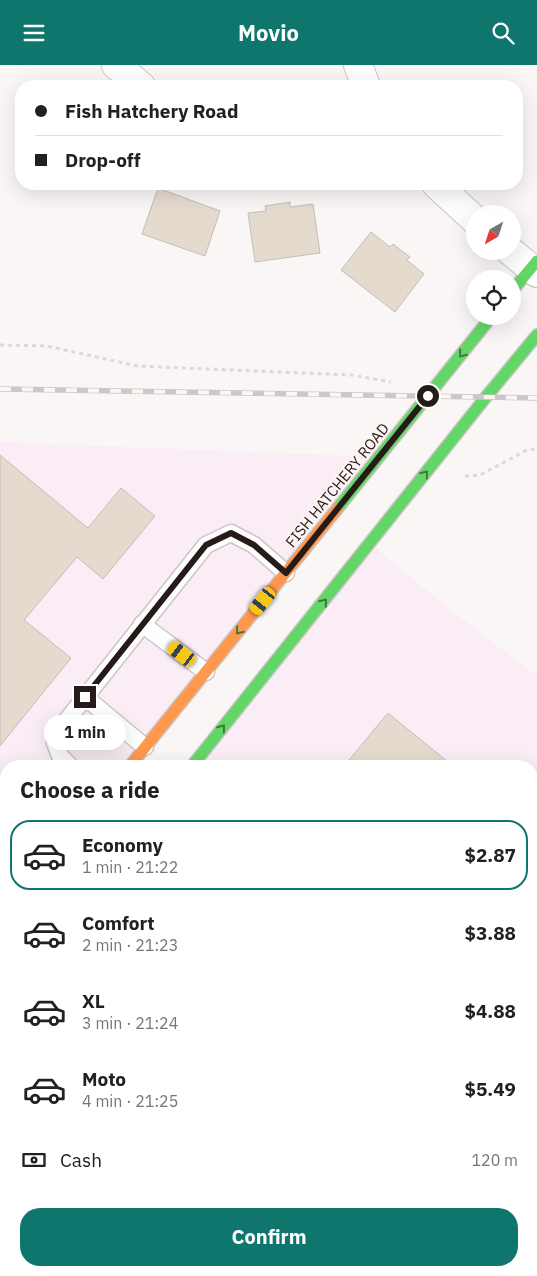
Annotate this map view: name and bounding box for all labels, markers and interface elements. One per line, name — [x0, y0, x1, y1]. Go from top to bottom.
text: Movio — [238, 18, 299, 47]
icon: menu — [20, 19, 48, 47]
icon: search — [489, 19, 517, 47]
text: Fish Hatchery Road — [65, 99, 238, 123]
text: Drop-off — [65, 148, 141, 172]
north arrow — [466, 205, 521, 260]
map controls — [466, 205, 521, 325]
button: locate — [466, 270, 521, 325]
one-way arrow — [459, 348, 467, 357]
route start — [417, 385, 439, 407]
street label: FISH HATCHERY ROAD — [281, 419, 393, 551]
one-way arrow — [420, 471, 429, 480]
car — [247, 585, 278, 617]
one-way arrow — [319, 598, 328, 607]
one-way arrow — [237, 625, 245, 634]
car — [165, 639, 198, 669]
route end — [74, 686, 96, 708]
callout: 1 min — [44, 715, 126, 749]
text: 1 min — [64, 722, 106, 742]
one-way arrow — [217, 725, 225, 734]
text: Choose a ride — [20, 775, 160, 804]
icon: car — [22, 833, 67, 878]
text: Economy — [82, 833, 163, 857]
text: $2.87 — [464, 843, 516, 867]
text: 1 min · 21:22 — [82, 857, 178, 877]
icon: car — [22, 911, 67, 956]
text: Comfort — [82, 911, 155, 935]
text: $3.88 — [464, 921, 516, 945]
text: 2 min · 21:23 — [82, 935, 178, 955]
icon: car — [22, 989, 67, 1034]
text: XL — [82, 989, 105, 1013]
text: $4.88 — [464, 999, 516, 1023]
text: 3 min · 21:24 — [82, 1013, 178, 1033]
icon: car — [22, 1067, 67, 1112]
text: Moto — [82, 1067, 126, 1091]
text: $5.49 — [464, 1077, 516, 1101]
text: 4 min · 21:25 — [82, 1091, 178, 1111]
icon: cash — [20, 1146, 48, 1174]
text: Cash — [60, 1148, 102, 1172]
text: 120 m — [471, 1150, 518, 1170]
button: Confirm — [20, 1208, 518, 1266]

